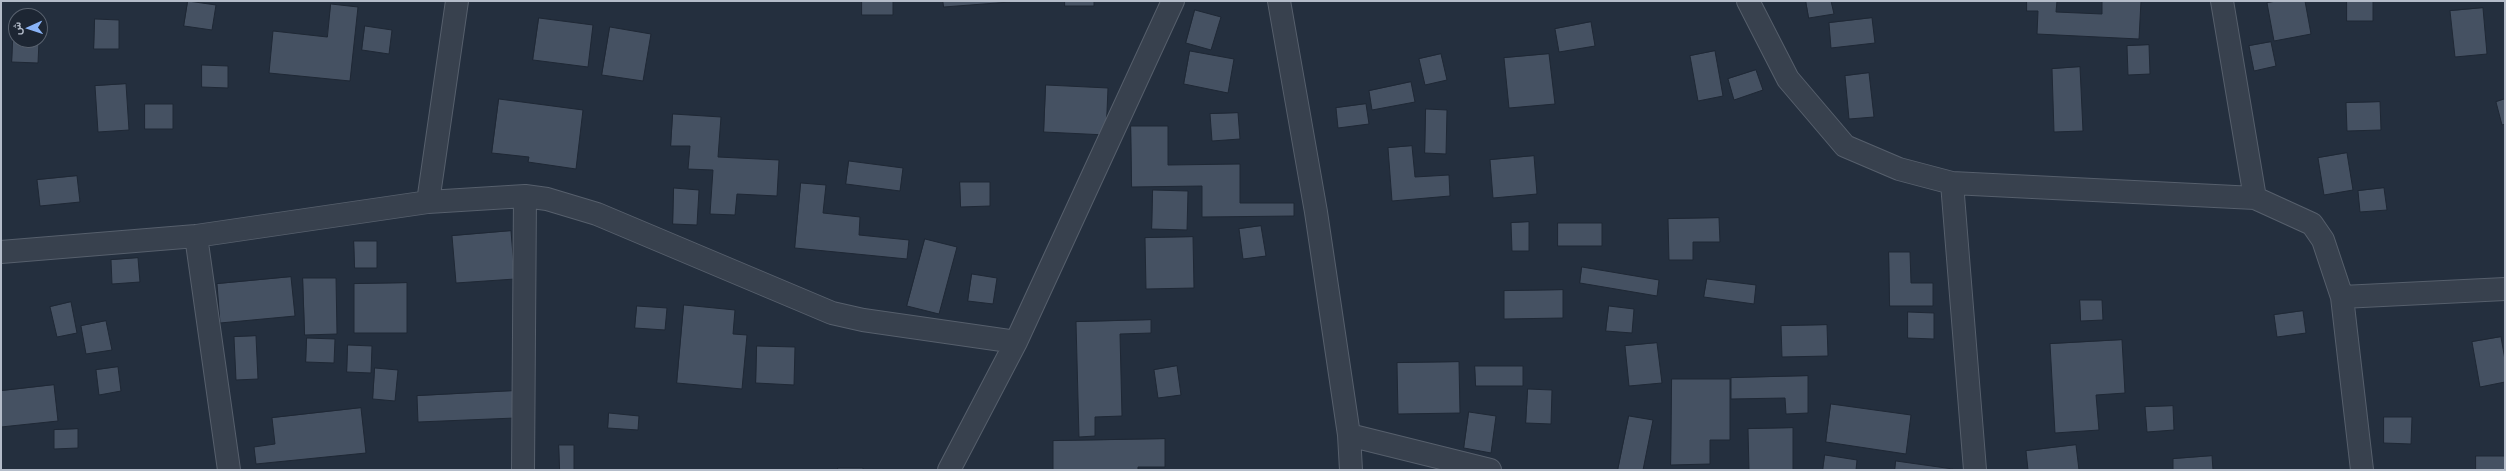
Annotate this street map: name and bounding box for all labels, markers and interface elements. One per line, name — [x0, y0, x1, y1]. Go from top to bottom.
north arrow — [8, 8, 48, 48]
text: ش — [10, 22, 23, 36]

